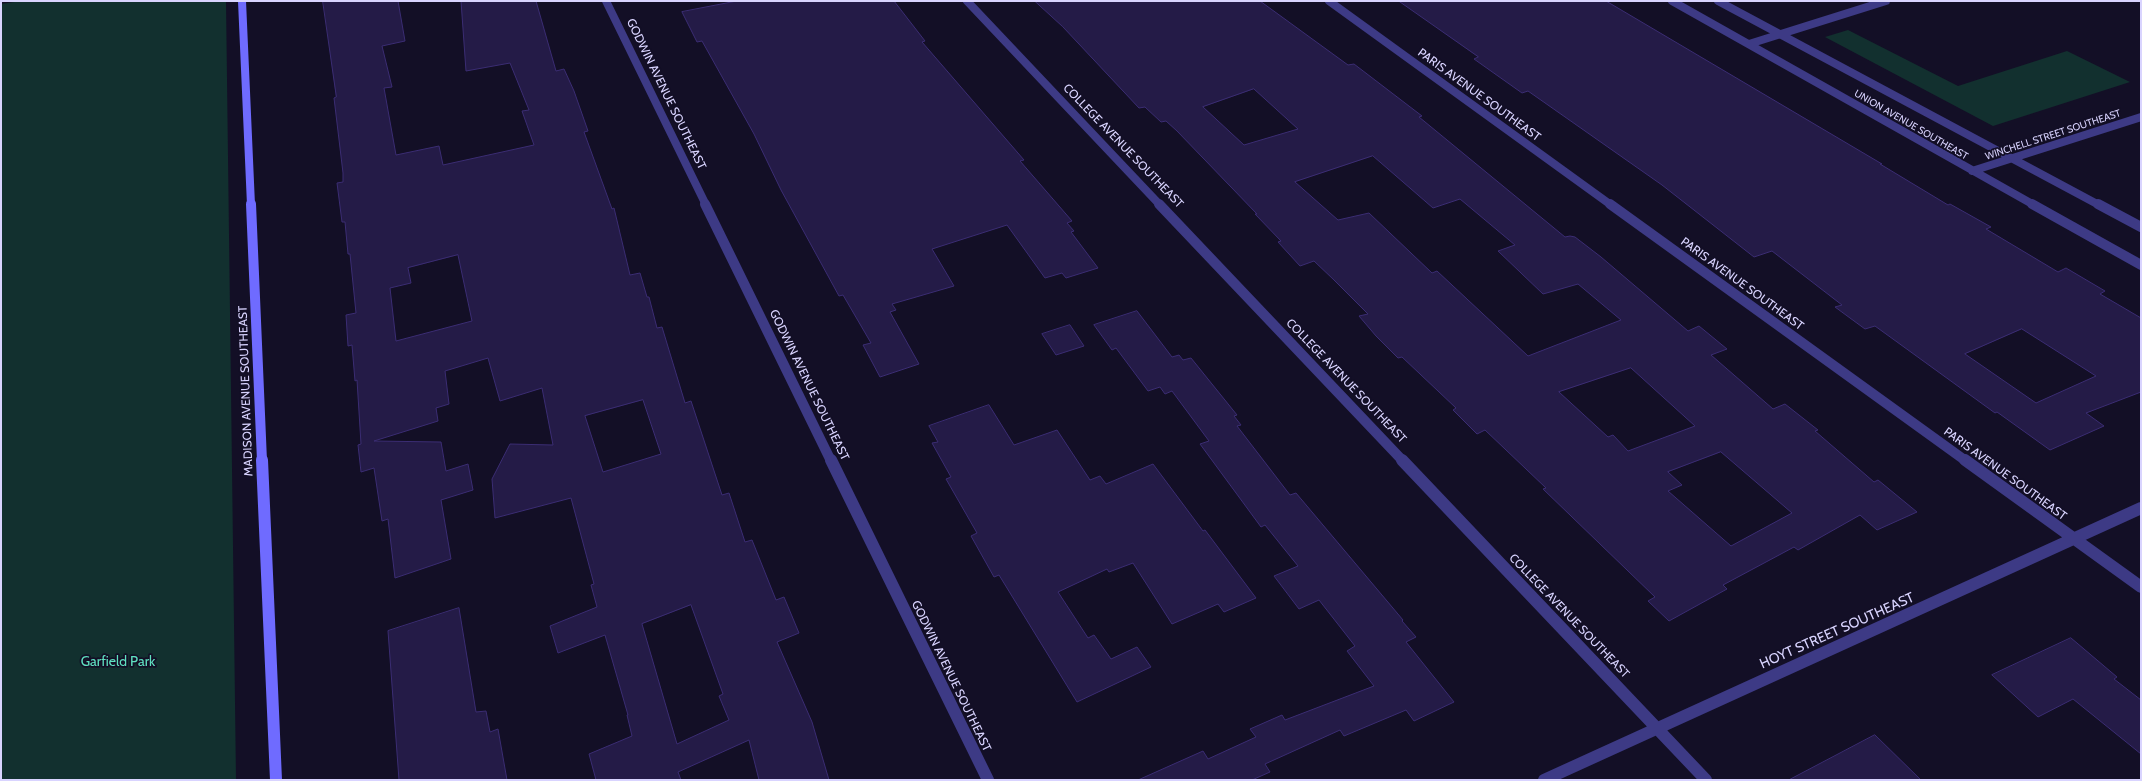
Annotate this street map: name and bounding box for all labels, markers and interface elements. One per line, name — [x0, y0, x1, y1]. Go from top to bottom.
street label: GODWIN AVENUE SOUTHEAST — [623, 16, 709, 172]
street label: PARIS AVENUE SOUTHEAST — [1415, 46, 1543, 144]
street label: COLLEGE AVENUE SOUTHEAST — [1060, 81, 1186, 211]
street label: UNION AVENUE SOUTHEAST — [1852, 87, 1970, 163]
street label: WINCHELL STREET SOUTHEAST — [1984, 107, 2122, 163]
street label: PARIS AVENUE SOUTHEAST — [1678, 235, 1806, 333]
street label: MADISON AVENUE SOUTHEAST — [236, 305, 256, 477]
street label: GODWIN AVENUE SOUTHEAST — [766, 307, 852, 463]
street label: COLLEGE AVENUE SOUTHEAST — [1283, 316, 1409, 446]
street label: PARIS AVENUE SOUTHEAST — [1941, 425, 2069, 523]
street label: COLLEGE AVENUE SOUTHEAST — [1506, 551, 1632, 681]
street label: HOYT STREET SOUTHEAST — [1757, 589, 1917, 673]
street label: GODWIN AVENUE SOUTHEAST — [908, 598, 994, 754]
park label: Garfield Park — [81, 654, 155, 670]

